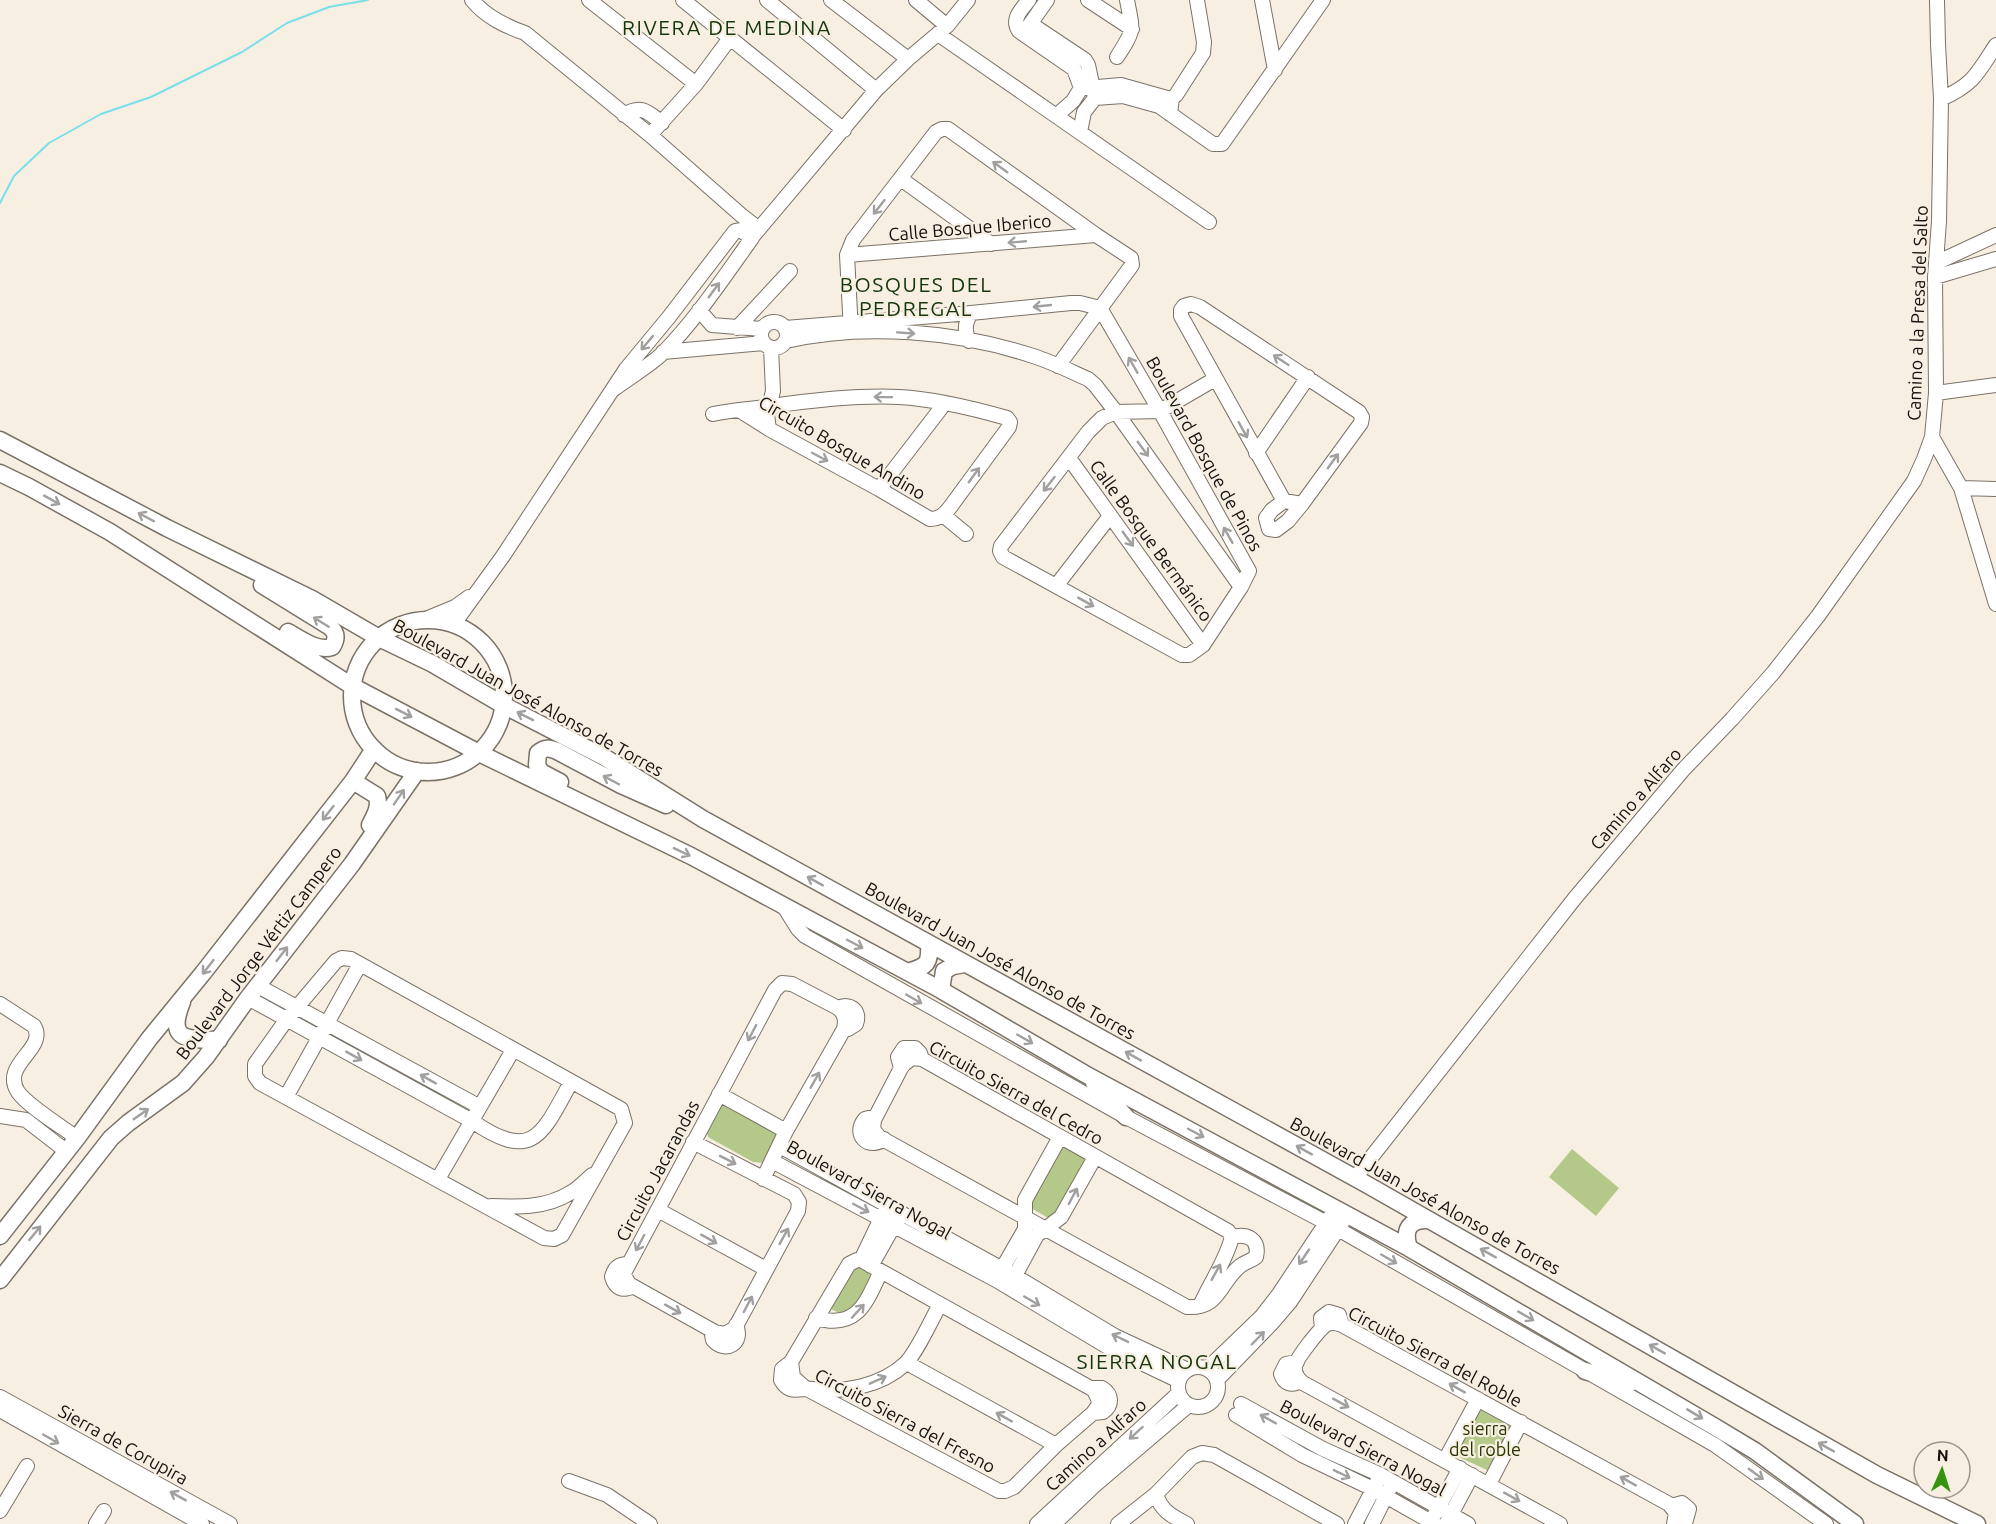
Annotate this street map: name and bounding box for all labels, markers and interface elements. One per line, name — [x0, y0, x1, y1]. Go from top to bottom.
district label: RIVERA DE MEDINA — [622, 15, 832, 39]
one-way arrow — [993, 161, 1009, 173]
one-way arrow — [873, 199, 886, 215]
street label: Camino a la Presa del Salto — [1903, 205, 1931, 421]
street label: Calle Bosque Iberico — [888, 210, 1052, 244]
one-way arrow — [1007, 237, 1027, 248]
district label: BOSQUES DEL PEDREGAL — [840, 272, 992, 320]
one-way arrow — [708, 282, 721, 298]
one-way arrow — [1033, 301, 1053, 312]
one-way arrow — [896, 327, 916, 338]
one-way arrow — [641, 335, 654, 351]
street label: Boulevard Bosque de Pinos — [1143, 353, 1267, 554]
one-way arrow — [1272, 353, 1289, 366]
one-way arrow — [1127, 357, 1139, 374]
street label: Circuito Bosque Andino — [756, 391, 929, 503]
one-way arrow — [874, 391, 894, 403]
one-way arrow — [1237, 421, 1249, 438]
one-way arrow — [1137, 440, 1149, 456]
one-way arrow — [811, 451, 828, 463]
one-way arrow — [1327, 454, 1339, 470]
street label: Calle Bosque Bermánico — [1086, 456, 1217, 625]
one-way arrow — [968, 467, 980, 483]
one-way arrow — [1042, 476, 1055, 492]
one-way arrow — [44, 494, 61, 506]
one-way arrow — [137, 511, 155, 522]
one-way arrow — [1222, 527, 1234, 544]
one-way arrow — [1122, 531, 1134, 547]
one-way arrow — [1076, 597, 1094, 608]
street label: Boulevard Juan José Alonso de Torres — [390, 614, 667, 780]
one-way arrow — [313, 615, 330, 627]
one-way arrow — [395, 708, 413, 719]
one-way arrow — [517, 710, 534, 722]
street label: Camino a Alfaro — [1586, 743, 1685, 853]
one-way arrow — [602, 774, 620, 785]
one-way arrow — [393, 790, 405, 806]
one-way arrow — [321, 805, 334, 821]
street label: Boulevard Jorge Vértiz Campero — [171, 842, 345, 1063]
one-way arrow — [673, 847, 691, 859]
one-way arrow — [807, 875, 824, 887]
street label: Boulevard Juan José Alonso de Torres — [862, 877, 1139, 1043]
one-way arrow — [845, 938, 863, 950]
one-way arrow — [276, 946, 289, 962]
one-way arrow — [201, 959, 214, 975]
one-way arrow — [905, 993, 922, 1005]
one-way arrow — [746, 1023, 757, 1041]
one-way arrow — [1016, 1033, 1033, 1045]
street label: Circuito Sierra del Cedro — [926, 1036, 1107, 1148]
one-way arrow — [1125, 1050, 1142, 1062]
one-way arrow — [345, 1051, 363, 1062]
one-way arrow — [809, 1072, 821, 1089]
one-way arrow — [420, 1073, 438, 1084]
street label: Circuito Jacarandas — [612, 1097, 703, 1244]
one-way arrow — [132, 1108, 148, 1120]
street label: Boulevard Juan José Alonso de Torres — [1287, 1112, 1564, 1278]
one-way arrow — [1186, 1128, 1204, 1139]
street label: Boulevard Sierra Nogal — [784, 1136, 955, 1243]
one-way arrow — [1296, 1144, 1313, 1156]
one-way arrow — [719, 1155, 737, 1167]
one-way arrow — [1068, 1187, 1079, 1205]
one-way arrow — [851, 1202, 869, 1214]
one-way arrow — [29, 1226, 42, 1242]
one-way arrow — [779, 1228, 791, 1245]
one-way arrow — [700, 1233, 717, 1245]
one-way arrow — [634, 1234, 646, 1251]
one-way arrow — [1480, 1247, 1497, 1259]
one-way arrow — [1298, 1248, 1310, 1264]
one-way arrow — [1380, 1253, 1397, 1265]
one-way arrow — [1211, 1263, 1222, 1281]
one-way arrow — [743, 1295, 754, 1313]
one-way arrow — [1023, 1296, 1040, 1308]
street label: Circuito Sierra del Roble — [1345, 1302, 1526, 1410]
one-way arrow — [664, 1303, 681, 1315]
one-way arrow — [851, 1303, 865, 1318]
one-way arrow — [1517, 1310, 1534, 1322]
one-way arrow — [1251, 1331, 1265, 1346]
one-way arrow — [1111, 1332, 1129, 1344]
one-way arrow — [1649, 1343, 1666, 1355]
district label: SIERRA NOGAL — [1077, 1349, 1237, 1373]
street label: Circuito Sierra del Fresno — [812, 1364, 999, 1476]
one-way arrow — [869, 1374, 887, 1385]
one-way arrow — [1449, 1382, 1466, 1394]
street label: Camino a Alfaro — [1041, 1394, 1150, 1495]
street label: Boulevard Sierra Nogal — [1277, 1395, 1450, 1499]
one-way arrow — [1332, 1397, 1349, 1409]
street label: Sierra de Corupira — [55, 1400, 192, 1488]
one-way arrow — [1686, 1409, 1703, 1421]
one-way arrow — [996, 1410, 1013, 1422]
one-way arrow — [1260, 1413, 1277, 1425]
park label: sierra del roble — [1449, 1418, 1521, 1459]
one-way arrow — [1129, 1426, 1144, 1440]
one-way arrow — [42, 1433, 59, 1445]
one-way arrow — [1818, 1440, 1835, 1452]
north arrow — [1912, 1440, 1972, 1500]
text: N — [1936, 1446, 1949, 1464]
one-way arrow — [1748, 1468, 1764, 1480]
one-way arrow — [1332, 1469, 1350, 1480]
one-way arrow — [1620, 1475, 1637, 1487]
one-way arrow — [170, 1490, 187, 1502]
one-way arrow — [1503, 1491, 1520, 1503]

